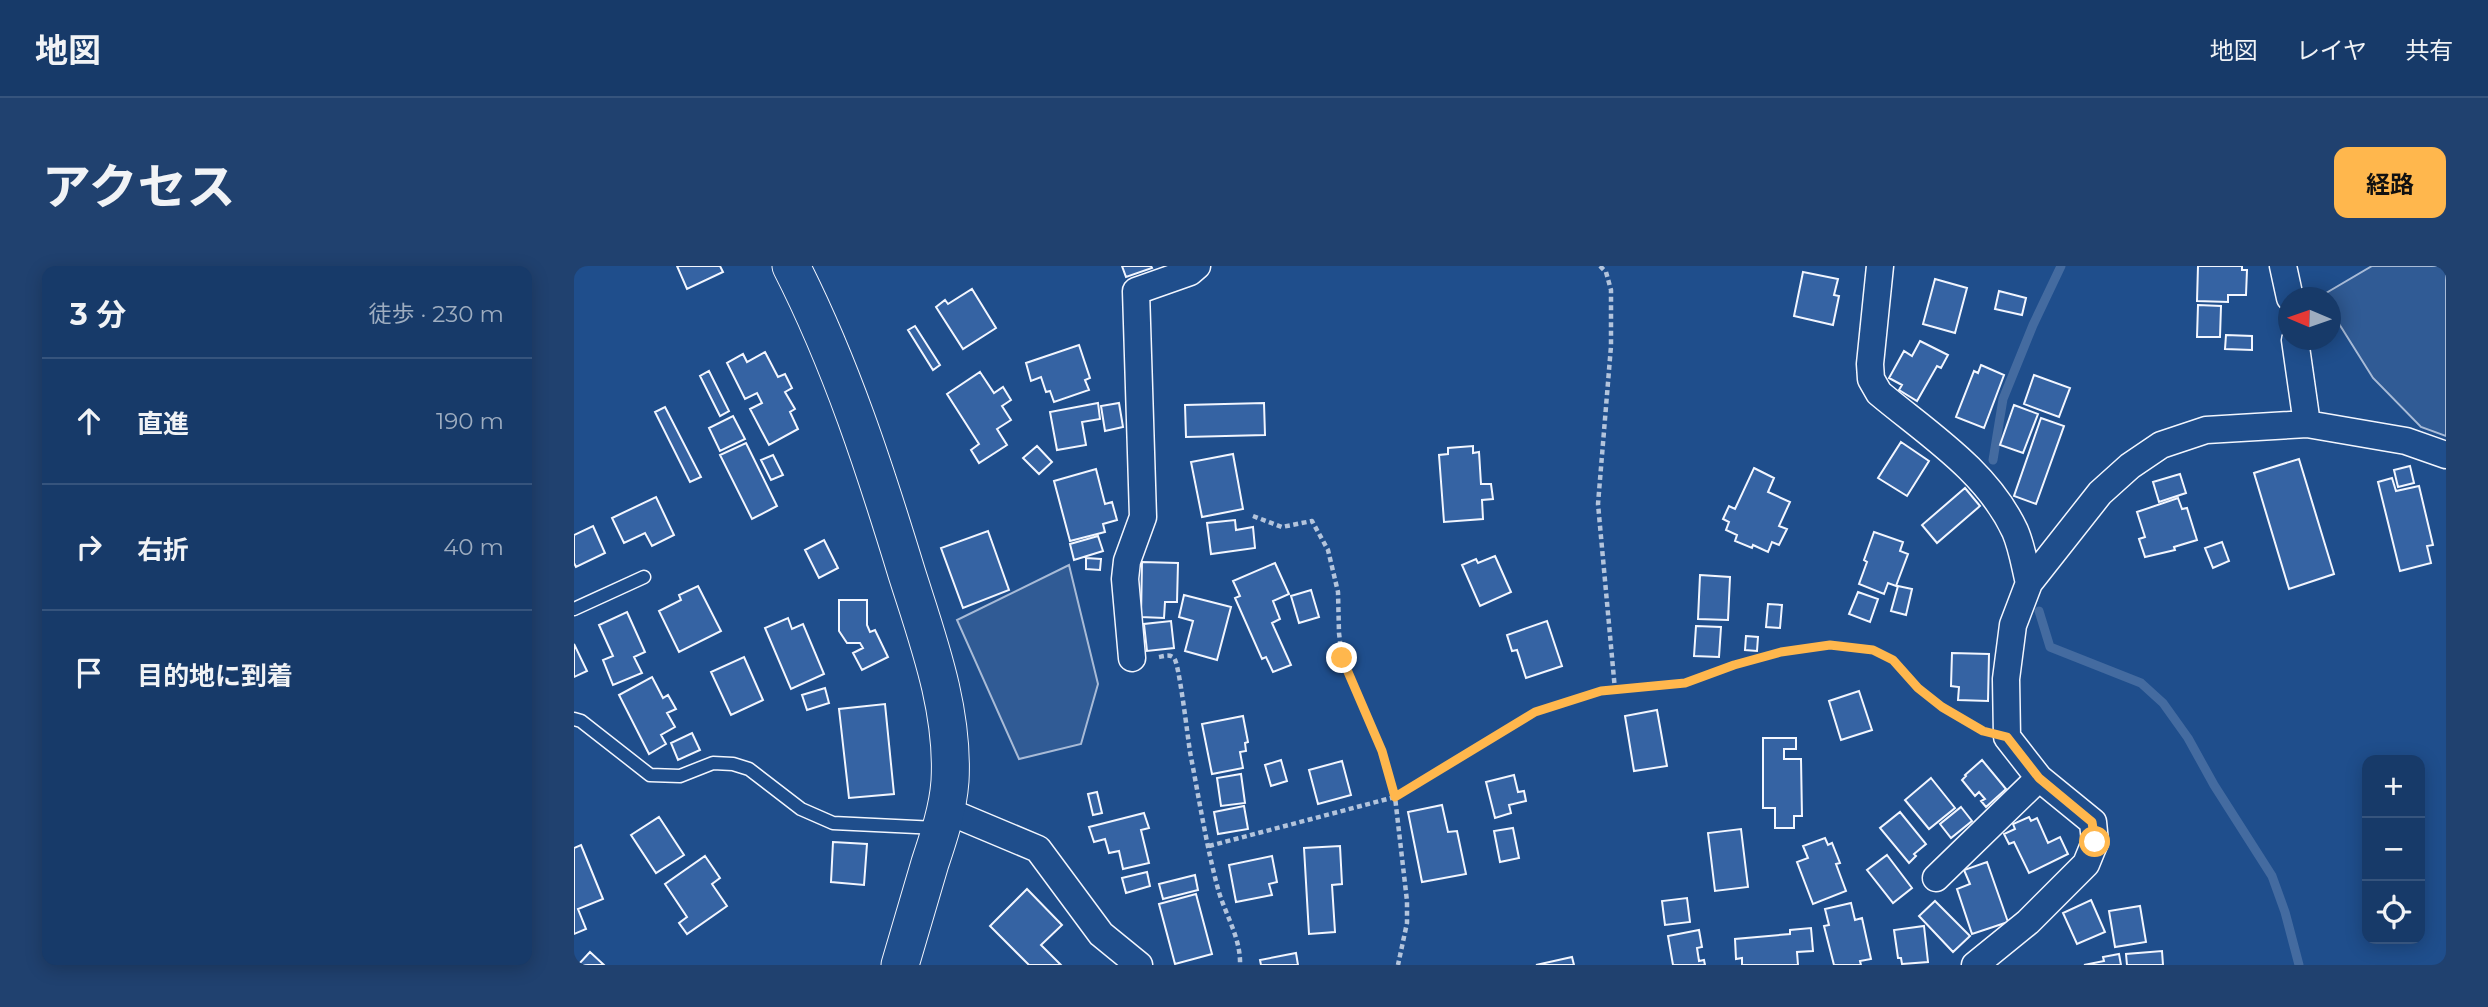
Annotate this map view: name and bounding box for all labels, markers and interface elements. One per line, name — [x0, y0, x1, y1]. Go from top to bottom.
text: 地図 — [35, 30, 101, 70]
text: 地図 — [2210, 36, 2258, 65]
text: レイヤ — [2296, 36, 2367, 65]
text: 共有 — [2405, 36, 2453, 65]
button: 経路 — [2334, 147, 2446, 218]
text: アクセス — [42, 157, 236, 216]
north arrow — [2278, 287, 2341, 350]
text: 3 分 — [70, 296, 126, 333]
text: 徒歩 · 230 m — [368, 300, 504, 328]
icon: ahead — [70, 402, 108, 440]
text: 190 m — [436, 407, 504, 435]
text: 直進 — [137, 408, 189, 440]
icon: right — [70, 528, 108, 566]
text: 40 m — [443, 533, 504, 561]
text: 右折 — [137, 534, 189, 566]
route end — [1326, 642, 1357, 673]
icon: arrive — [70, 654, 108, 692]
text: 目的地に到着 — [137, 660, 293, 692]
map controls — [2362, 755, 2425, 944]
button: + — [2362, 755, 2425, 818]
button: − — [2362, 818, 2425, 881]
route start — [2079, 826, 2110, 857]
button: locate — [2362, 881, 2425, 944]

